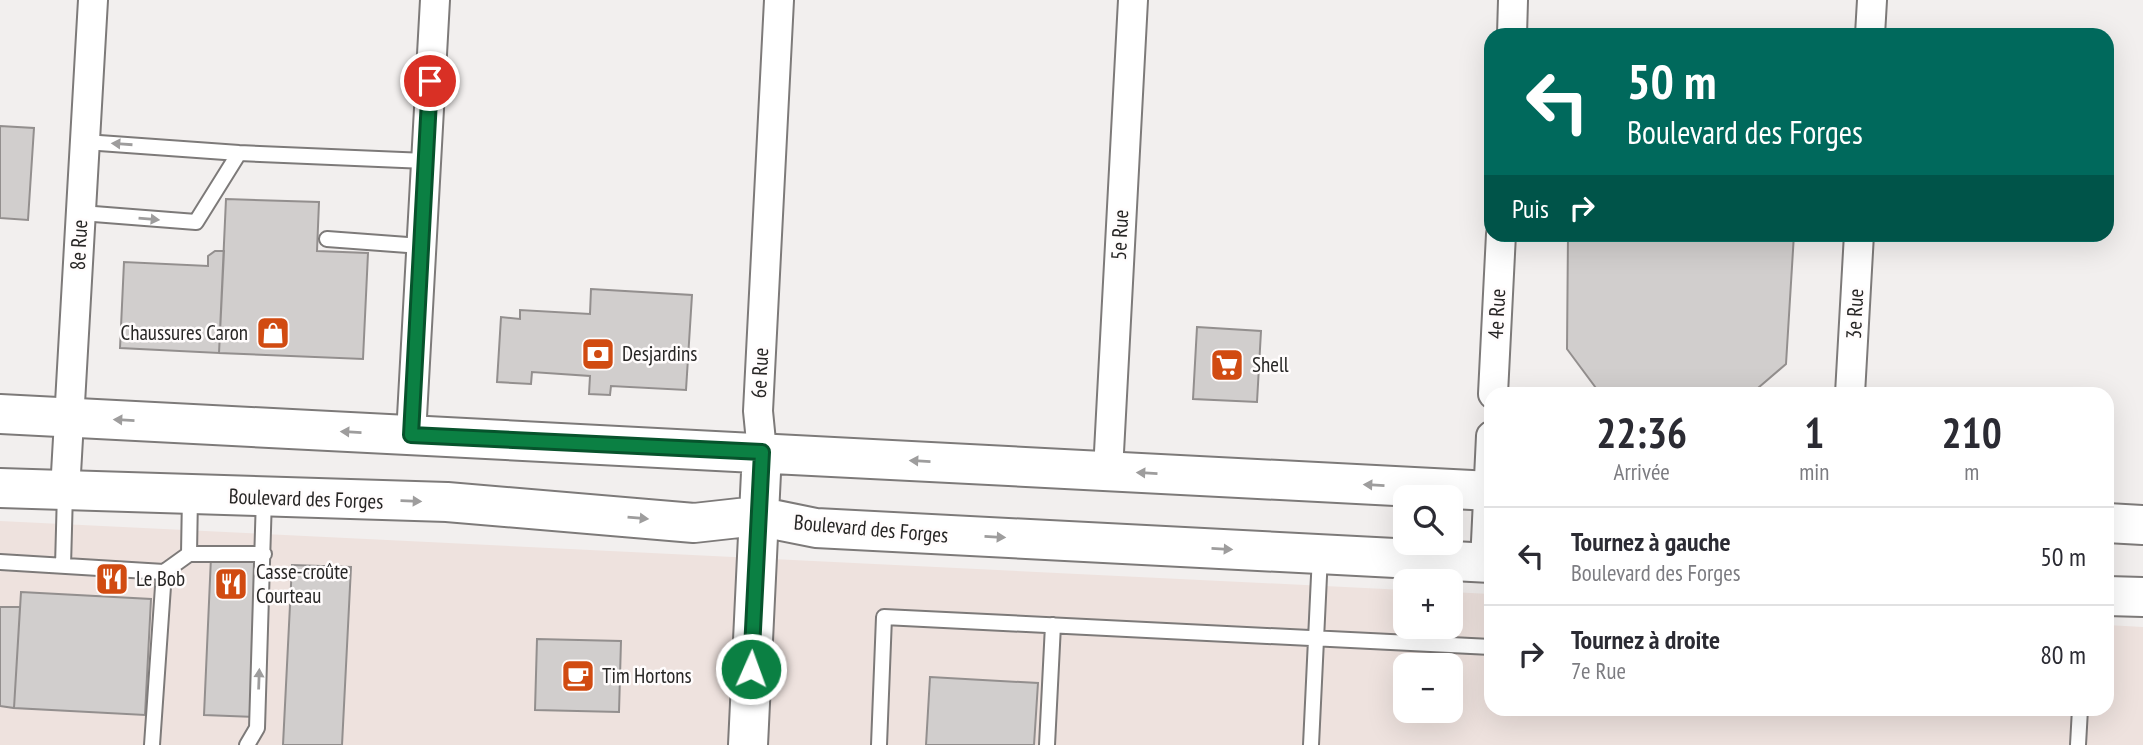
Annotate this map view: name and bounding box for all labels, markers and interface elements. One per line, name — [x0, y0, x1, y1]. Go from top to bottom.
text: 50 m — [1627, 49, 1716, 113]
pin — [400, 51, 460, 111]
icon: left — [1512, 56, 1603, 147]
icon: arrive — [411, 62, 449, 100]
text: Boulevard des Forges — [1627, 111, 1863, 153]
one-way arrow — [111, 138, 133, 149]
icon: right — [1563, 189, 1601, 227]
text: Puis — [1512, 192, 1549, 225]
street label: 5e Rue — [1105, 209, 1134, 261]
one-way arrow — [138, 213, 160, 224]
street label: 8e Rue — [64, 219, 93, 271]
street label: 4e Rue — [1482, 288, 1511, 340]
street label: 3e Rue — [1840, 288, 1869, 340]
shop icon: Chaussures Caron — [254, 314, 292, 352]
place label: Chaussures Caron — [121, 319, 248, 346]
bank icon: Desjardins — [579, 335, 617, 373]
place label: Desjardins — [622, 340, 697, 367]
supermarket icon: Shell — [1208, 346, 1246, 384]
street label: 6e Rue — [745, 347, 774, 399]
place label: Shell — [1252, 351, 1289, 378]
text: 22:36 — [1596, 405, 1687, 460]
text: 1 — [1804, 405, 1824, 460]
text: 210 — [1942, 405, 2002, 460]
one-way arrow — [112, 415, 134, 426]
one-way arrow — [340, 427, 362, 438]
one-way arrow — [908, 456, 930, 467]
text: Arrivée — [1614, 457, 1670, 486]
text: min — [1799, 457, 1829, 486]
text: m — [1964, 457, 1979, 486]
one-way arrow — [1135, 467, 1157, 478]
one-way arrow — [1363, 479, 1385, 490]
street label: Boulevard des Forges — [228, 482, 384, 515]
map controls — [1393, 485, 1463, 723]
button: search — [1393, 485, 1463, 555]
one-way arrow — [400, 496, 422, 507]
street label: Boulevard des Forges — [793, 508, 949, 549]
one-way arrow — [627, 513, 649, 524]
text: Tournez à gauche — [1571, 525, 1731, 558]
one-way arrow — [984, 532, 1006, 543]
icon: left — [1512, 537, 1550, 575]
text: 50 m — [2040, 540, 2086, 573]
one-way arrow — [1211, 543, 1233, 554]
place label: Casse-croûte Courteau — [256, 558, 348, 609]
text: Boulevard des Forges — [1571, 558, 1741, 587]
restaurant icon: Le Bob — [93, 560, 131, 598]
place label: Le Bob — [136, 565, 185, 592]
restaurant icon: Casse-croûte Courteau — [212, 565, 250, 603]
button: + — [1393, 569, 1463, 639]
text: Tournez à droite — [1571, 623, 1720, 656]
position arrow — [714, 632, 788, 706]
icon: right — [1512, 635, 1550, 673]
text: 80 m — [2040, 638, 2086, 671]
button: − — [1393, 653, 1463, 723]
text: 7e Rue — [1571, 656, 1626, 685]
cafe icon: Tim Hortons — [559, 657, 597, 695]
place label: Tim Hortons — [602, 662, 692, 689]
one-way arrow — [253, 668, 264, 690]

